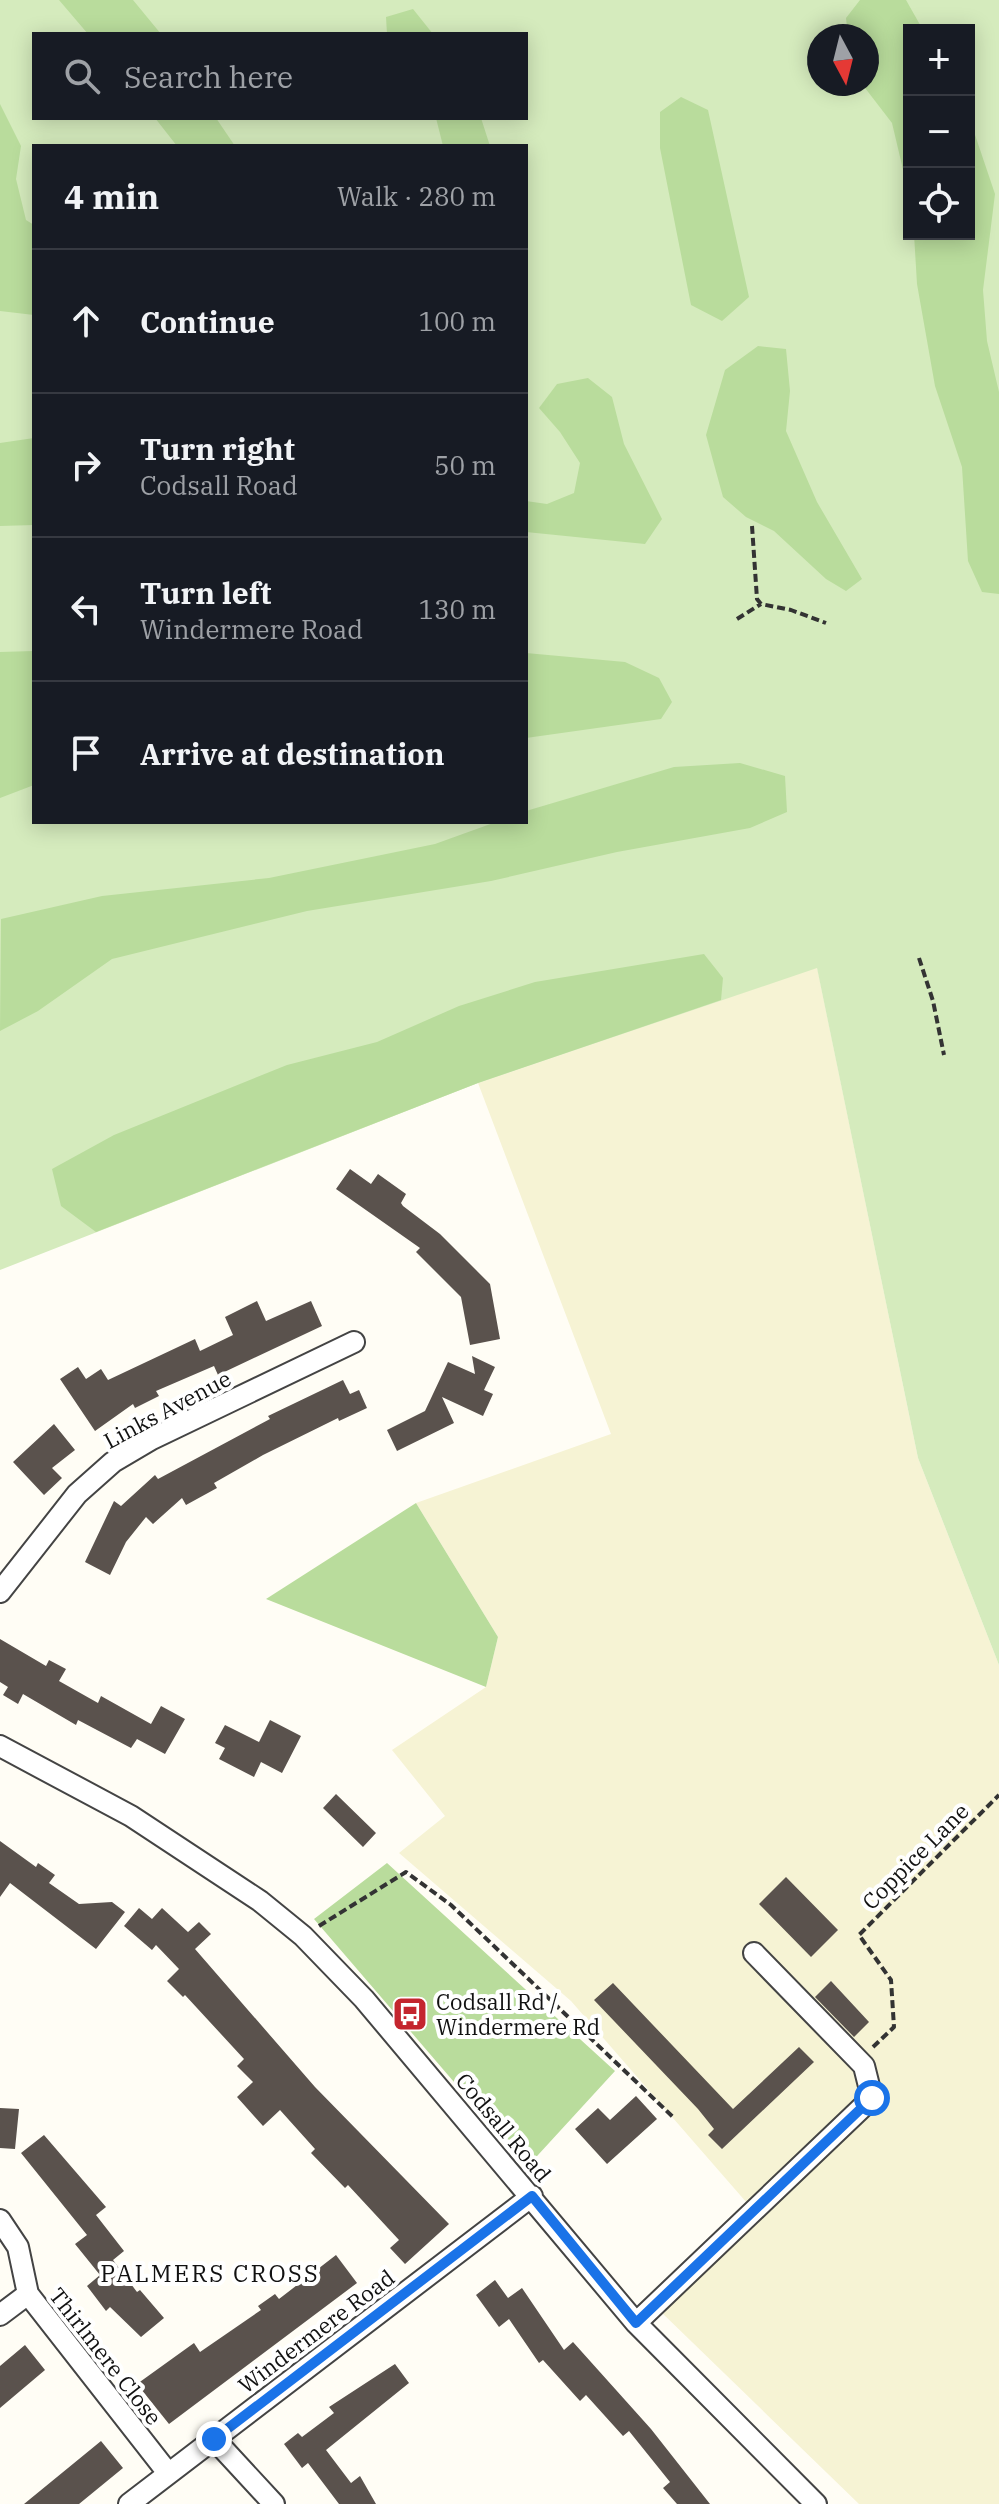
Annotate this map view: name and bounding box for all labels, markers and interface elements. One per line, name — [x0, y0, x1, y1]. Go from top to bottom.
north arrow — [807, 24, 879, 96]
map controls — [903, 24, 975, 240]
button: + — [903, 24, 975, 96]
search box — [32, 32, 528, 120]
icon: search — [60, 54, 104, 98]
text: Search here — [124, 57, 293, 96]
button: − — [903, 96, 975, 168]
button: locate — [903, 168, 975, 240]
text: 4 min — [64, 174, 159, 218]
text: Walk · 280 m — [337, 179, 496, 213]
icon: ahead — [64, 299, 108, 343]
text: Continue — [140, 302, 275, 341]
text: 100 m — [418, 304, 496, 338]
text: Turn right — [140, 429, 295, 468]
icon: right — [64, 443, 108, 487]
text: 50 m — [434, 448, 496, 482]
text: Codsall Road — [140, 468, 298, 502]
text: Turn left — [140, 573, 272, 612]
icon: left — [64, 587, 108, 631]
text: 130 m — [418, 592, 496, 626]
text: Windermere Road — [140, 612, 363, 646]
icon: arrive — [64, 731, 108, 775]
text: Arrive at destination — [140, 734, 445, 773]
street label: Links Avenue — [98, 1363, 236, 1455]
street label: Coppice Lane — [855, 1796, 975, 1916]
place label: Codsall Rd / Windermere Rd — [436, 1987, 600, 2041]
bus stop icon: Codsall Rd / Windermere Rd — [391, 1995, 429, 2033]
street label: Codsall Road — [450, 2067, 558, 2187]
route start — [854, 2080, 890, 2116]
district label: PALMERS CROSS — [100, 2257, 320, 2289]
street label: Windermere Road — [232, 2263, 400, 2399]
street label: Thirlmere Close — [43, 2281, 169, 2431]
route end — [196, 2421, 232, 2457]

